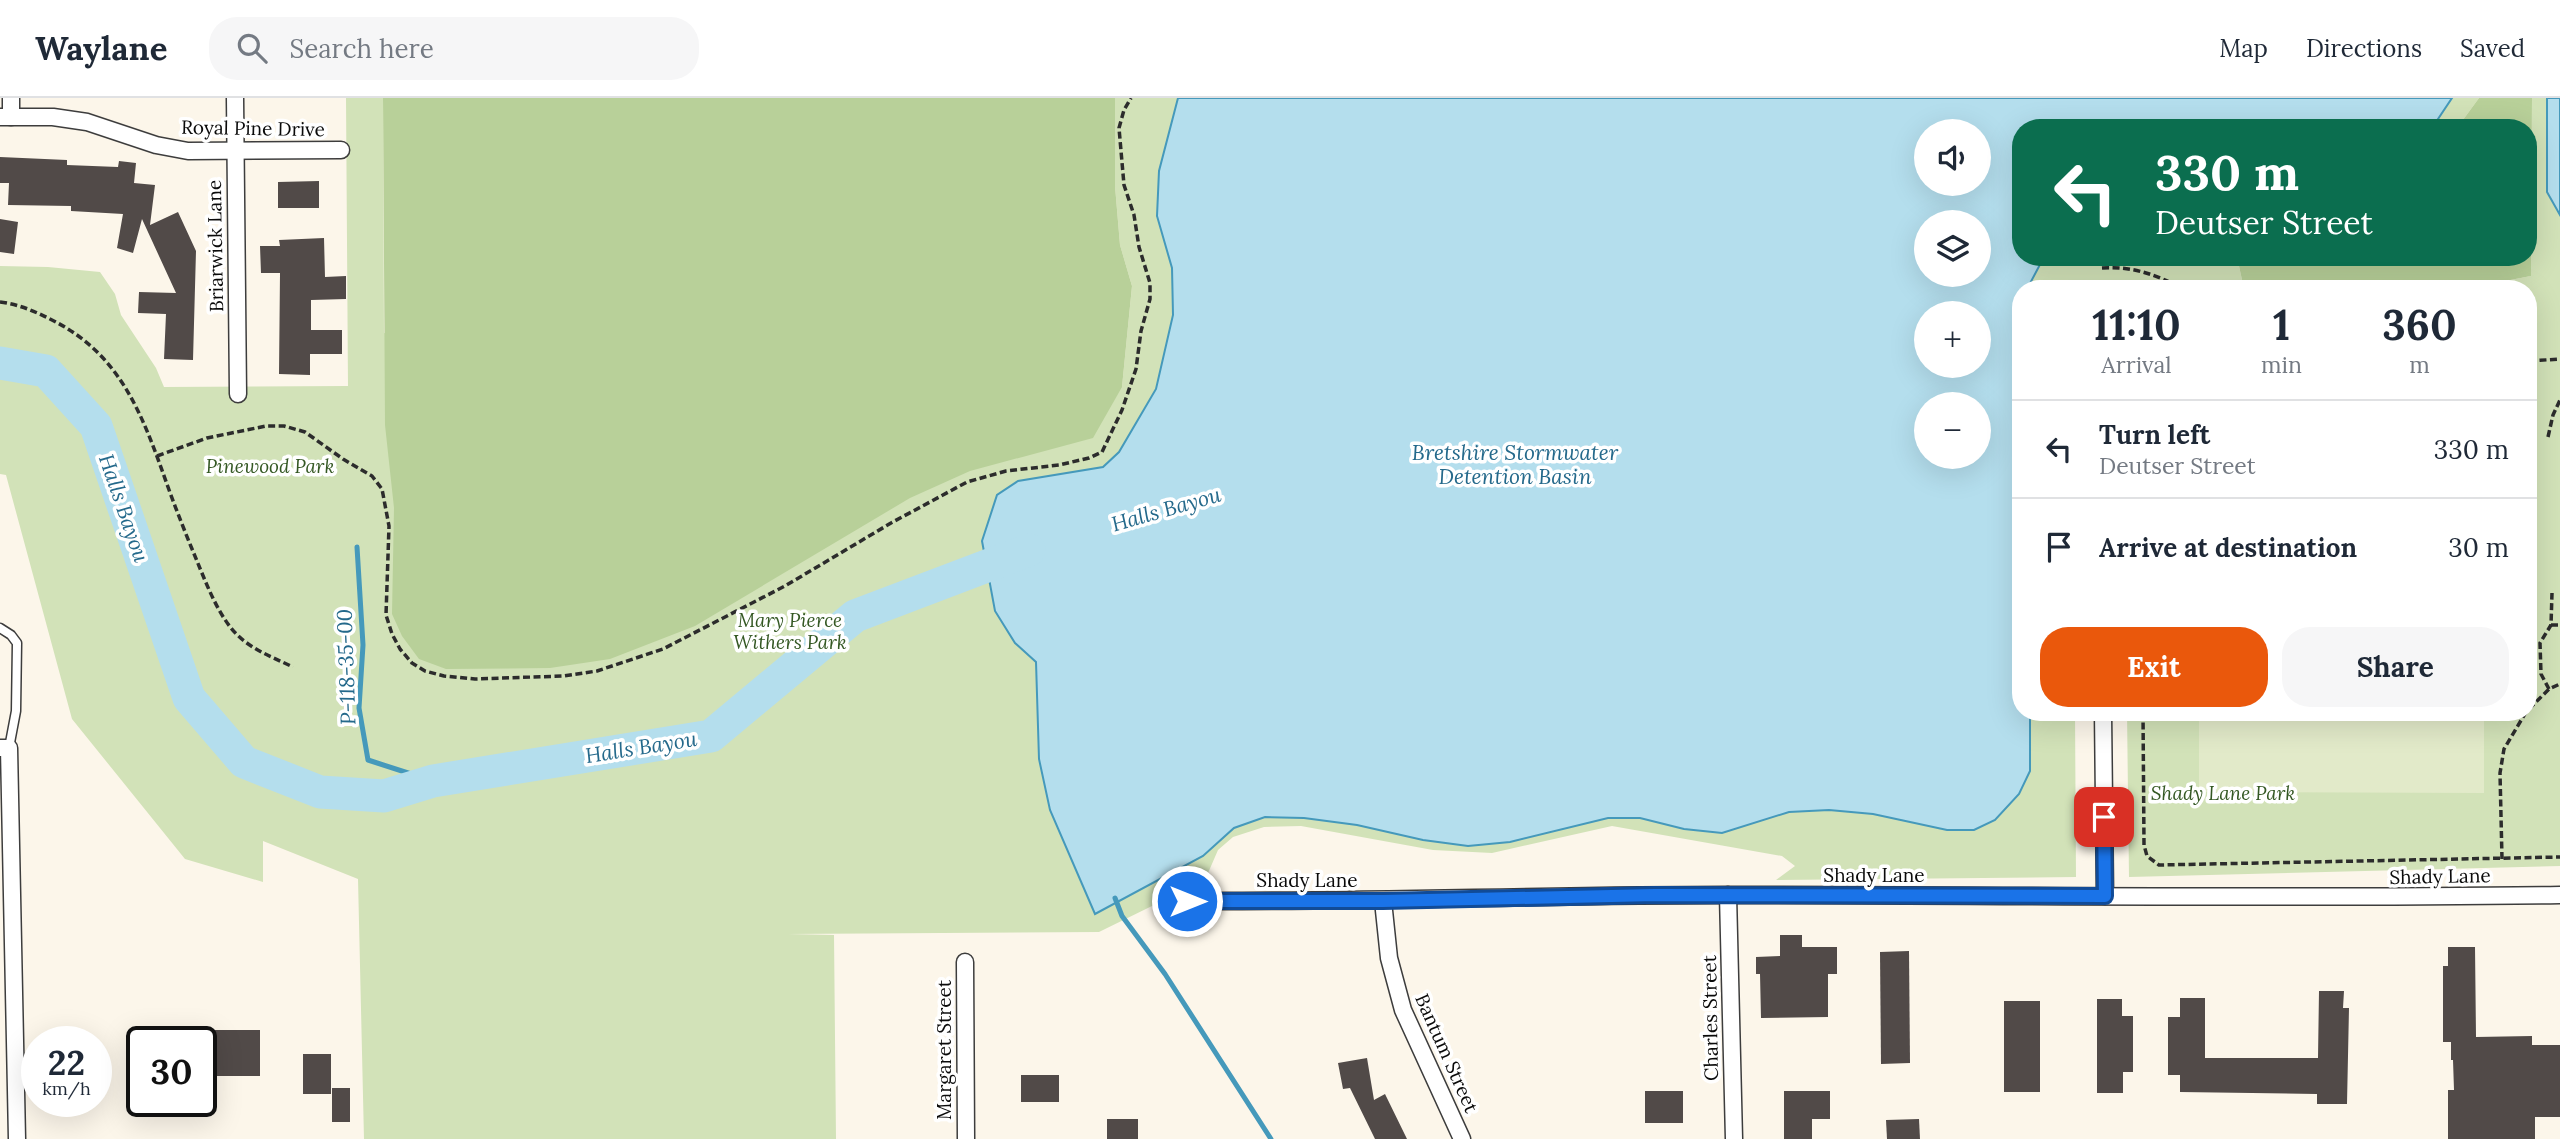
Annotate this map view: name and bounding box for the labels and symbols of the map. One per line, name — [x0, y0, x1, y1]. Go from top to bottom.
street label: Royal Pine Drive — [181, 115, 325, 141]
street label: Briarwick Lane — [202, 180, 228, 312]
water label: Bretshire Stormwater Detention Basin — [1412, 439, 1619, 490]
water label: Halls Bayou — [93, 450, 155, 566]
park label: Pinewood Park — [206, 454, 334, 478]
water label: Halls Bayou — [1108, 480, 1224, 537]
park label: Mary Pierce Withers Park — [733, 608, 847, 654]
water label: P-118-35-00 — [330, 609, 362, 725]
water label: Halls Bayou — [583, 725, 699, 769]
park label: Shady Lane Park — [2151, 781, 2295, 805]
pin — [2074, 787, 2134, 847]
street label: Shady Lane — [1823, 863, 1925, 887]
street label: Shady Lane — [2389, 863, 2491, 889]
position arrow — [1150, 864, 1224, 938]
street label: Shady Lane — [1256, 868, 1358, 892]
street label: Charles Street — [1697, 954, 1723, 1081]
street label: Margaret Street — [932, 979, 956, 1120]
street label: Bantum Street — [1410, 990, 1484, 1117]
speed limit sign: 30 — [126, 1026, 217, 1117]

